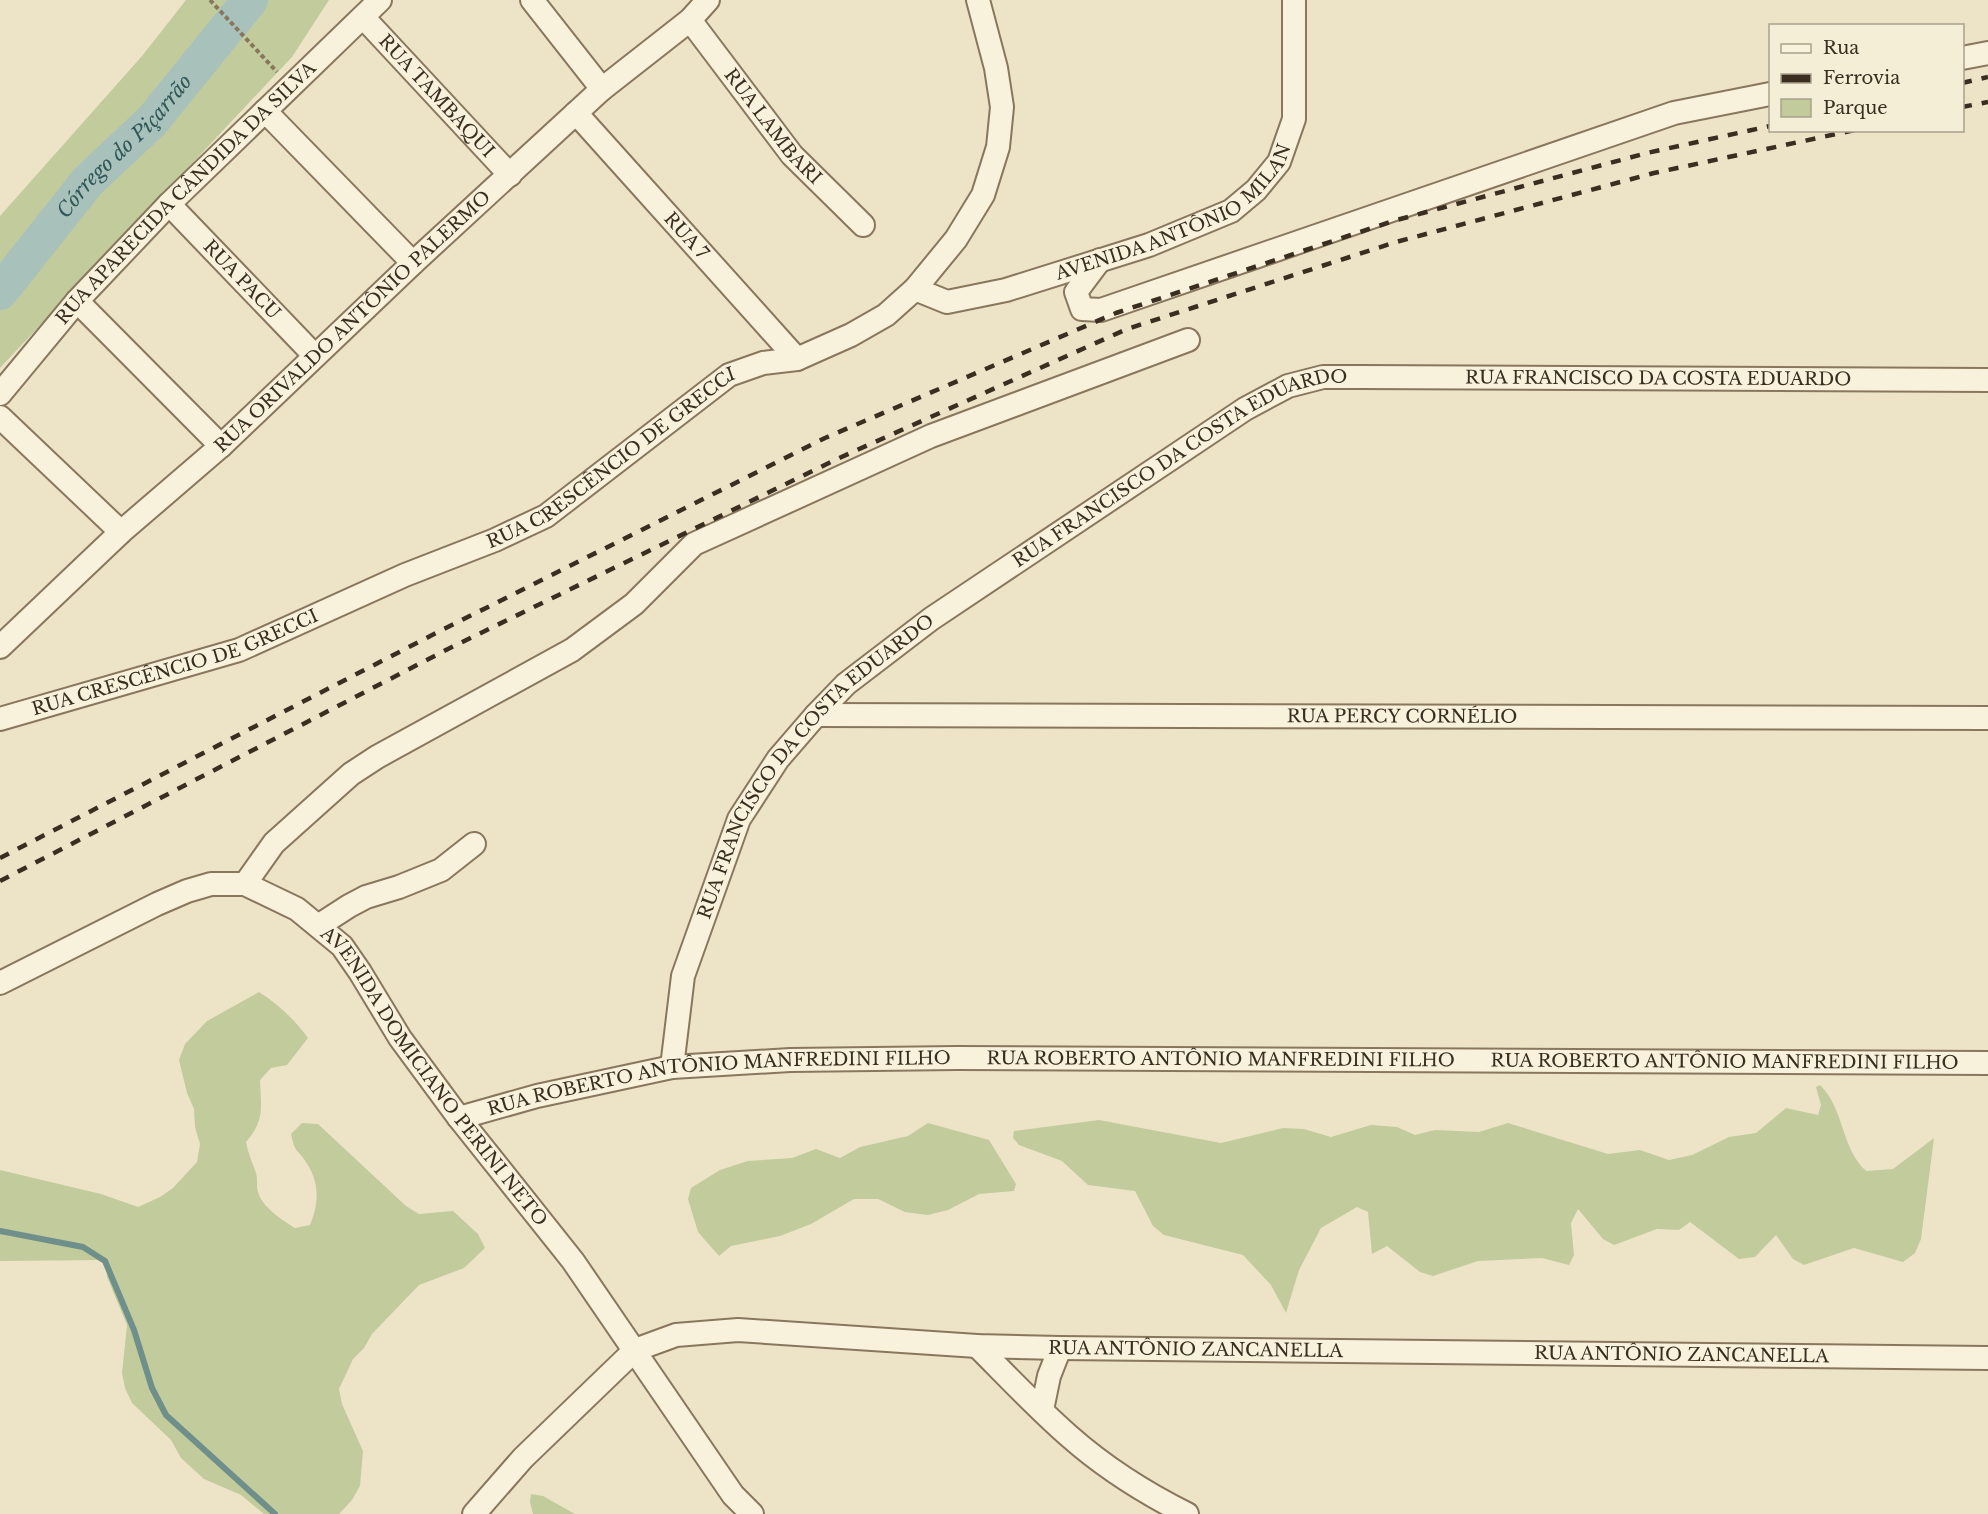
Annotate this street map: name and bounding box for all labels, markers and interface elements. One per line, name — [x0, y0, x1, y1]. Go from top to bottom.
legend — [1769, 24, 1964, 132]
street label: RUA TAMBAQUI — [374, 30, 499, 162]
text: Rua — [1823, 37, 1859, 59]
street label: RUA APARECIDA CÂNDIDA DA SILVA — [51, 56, 321, 329]
street label: RUA LAMBARI — [720, 64, 826, 189]
text: Ferrovia — [1823, 67, 1900, 89]
water label: Córrego do Piçarrão — [52, 70, 197, 223]
text: Parque — [1823, 97, 1888, 119]
street label: AVENIDA ANTÔNIO MILAN — [1052, 141, 1296, 285]
street label: RUA ORIVALDO ANTÔNIO PALERMO — [210, 186, 495, 457]
street label: RUA 7 — [659, 208, 714, 265]
street label: RUA PACU — [199, 235, 285, 324]
street label: RUA CRESCÊNCIO DE GRECCI — [484, 363, 738, 553]
street label: RUA FRANCISCO DA COSTA EDUARDO — [1009, 365, 1347, 572]
street label: RUA FRANCISCO DA COSTA EDUARDO — [1465, 367, 1851, 390]
street label: RUA CRESCÊNCIO DE GRECCI — [29, 605, 322, 720]
street label: RUA FRANCISCO DA COSTA EDUARDO — [693, 610, 938, 922]
street label: RUA PERCY CORNÉLIO — [1287, 705, 1517, 728]
street label: AVENIDA DOMICIANO PERINI NETO — [316, 921, 552, 1231]
street label: RUA ROBERTO ANTÔNIO MANFREDINI FILHO — [485, 1047, 951, 1120]
street label: RUA ROBERTO ANTÔNIO MANFREDINI FILHO — [987, 1047, 1455, 1071]
street label: RUA ROBERTO ANTÔNIO MANFREDINI FILHO — [1491, 1050, 1959, 1074]
street label: RUA ANTÔNIO ZANCANELLA — [1048, 1337, 1344, 1362]
street label: RUA ANTÔNIO ZANCANELLA — [1534, 1342, 1830, 1367]

